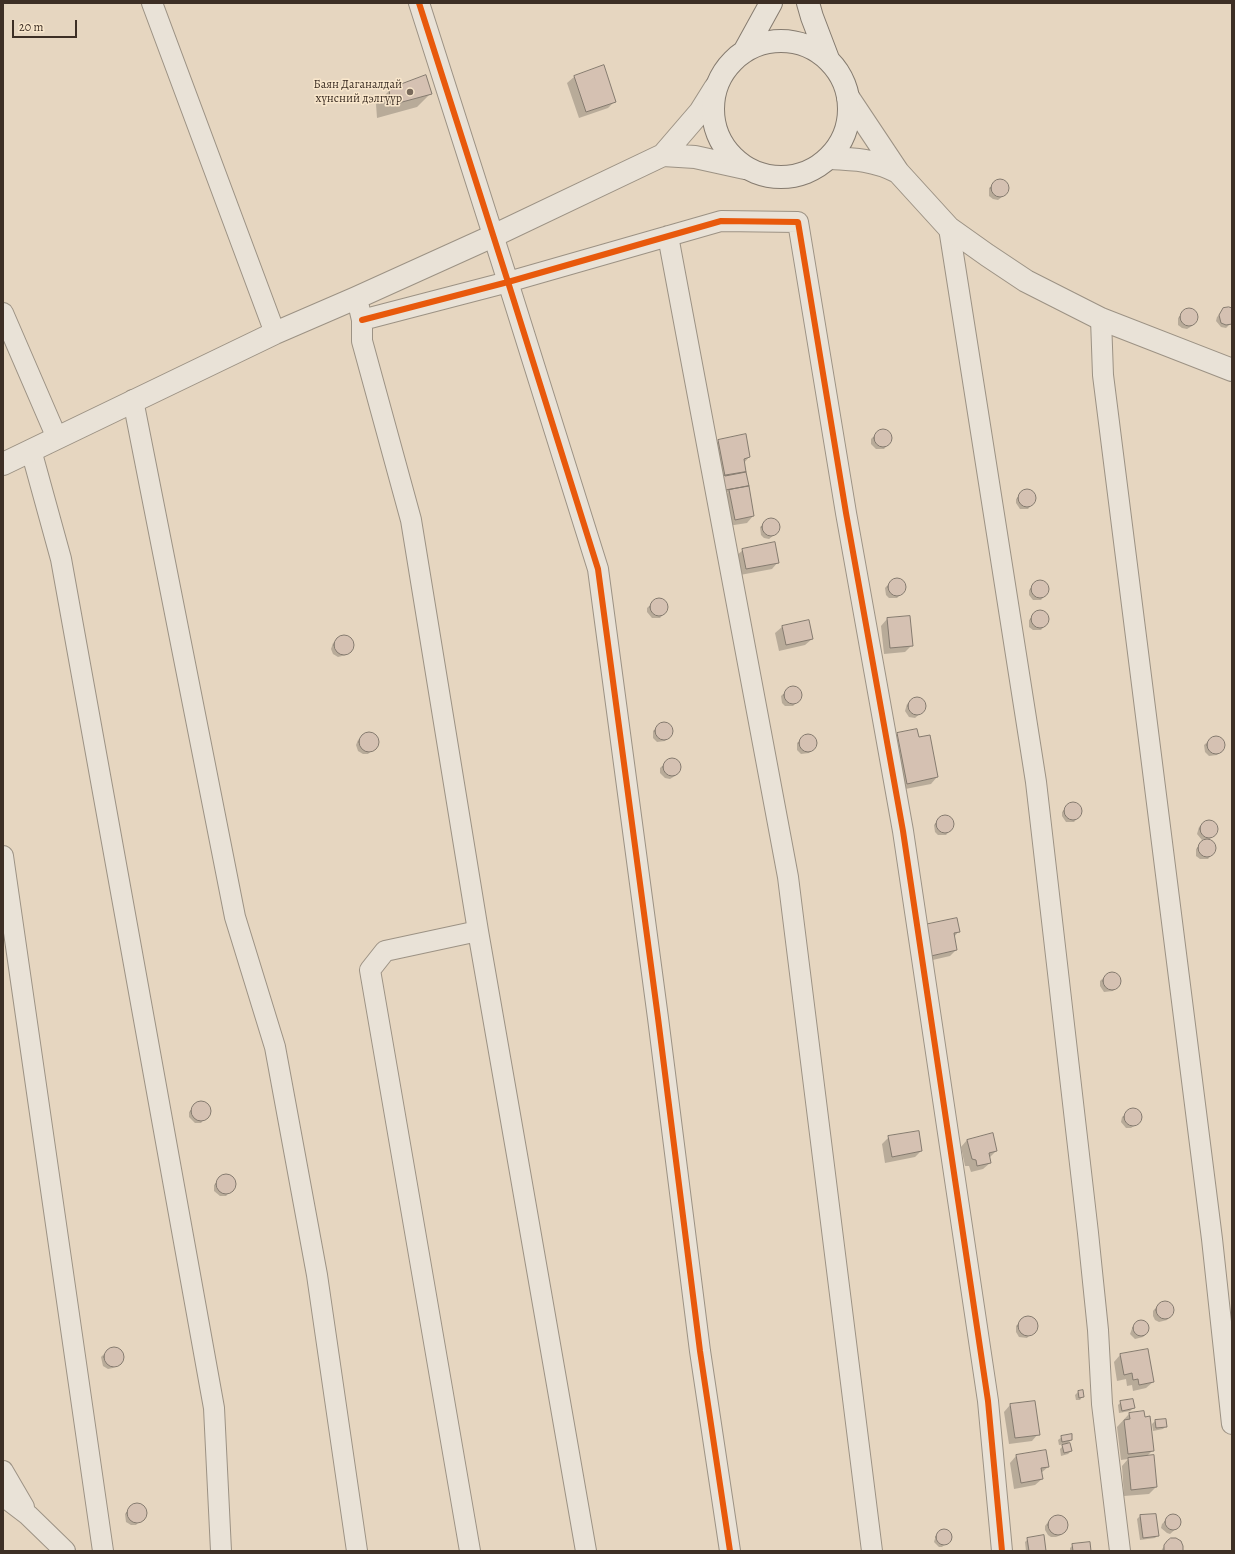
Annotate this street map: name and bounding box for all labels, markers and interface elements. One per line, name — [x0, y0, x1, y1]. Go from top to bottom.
scale bar — [14, 12, 79, 38]
text: 20 m — [19, 19, 43, 35]
place label: Баян Даганалдай хүнсний дэлгүүр — [313, 78, 402, 106]
marker: Баян Даганалдай хүнсний дэлгүүр — [405, 87, 415, 97]

